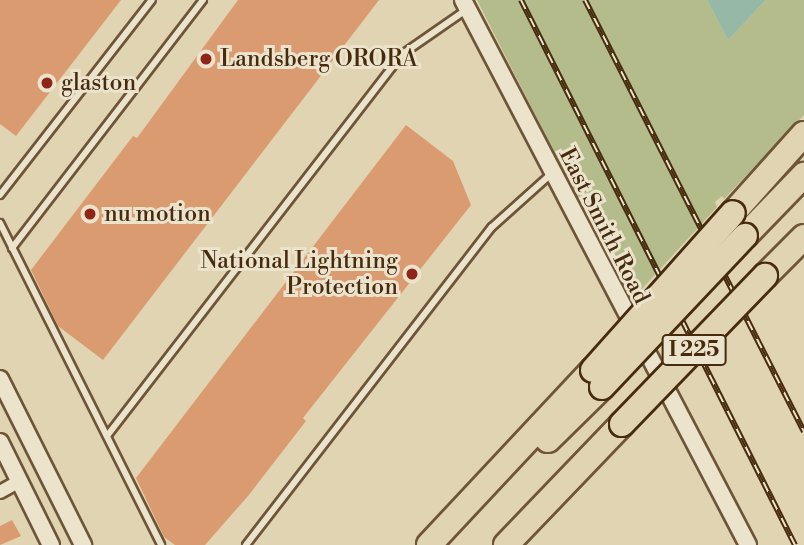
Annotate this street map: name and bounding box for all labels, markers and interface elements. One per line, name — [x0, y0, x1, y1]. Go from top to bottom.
place label: Landsberg ORORA — [220, 45, 418, 73]
marker: Landsberg ORORA — [198, 51, 214, 67]
place label: glaston — [61, 69, 136, 97]
marker: glaston — [39, 75, 55, 91]
street label: East Smith Road — [553, 143, 655, 309]
place label: nu motion — [104, 200, 211, 228]
marker: nu motion — [82, 206, 98, 222]
place label: National Lightning Protection — [201, 247, 398, 301]
marker: National Lightning Protection — [404, 266, 420, 282]
road number: I 225 — [661, 332, 727, 368]

